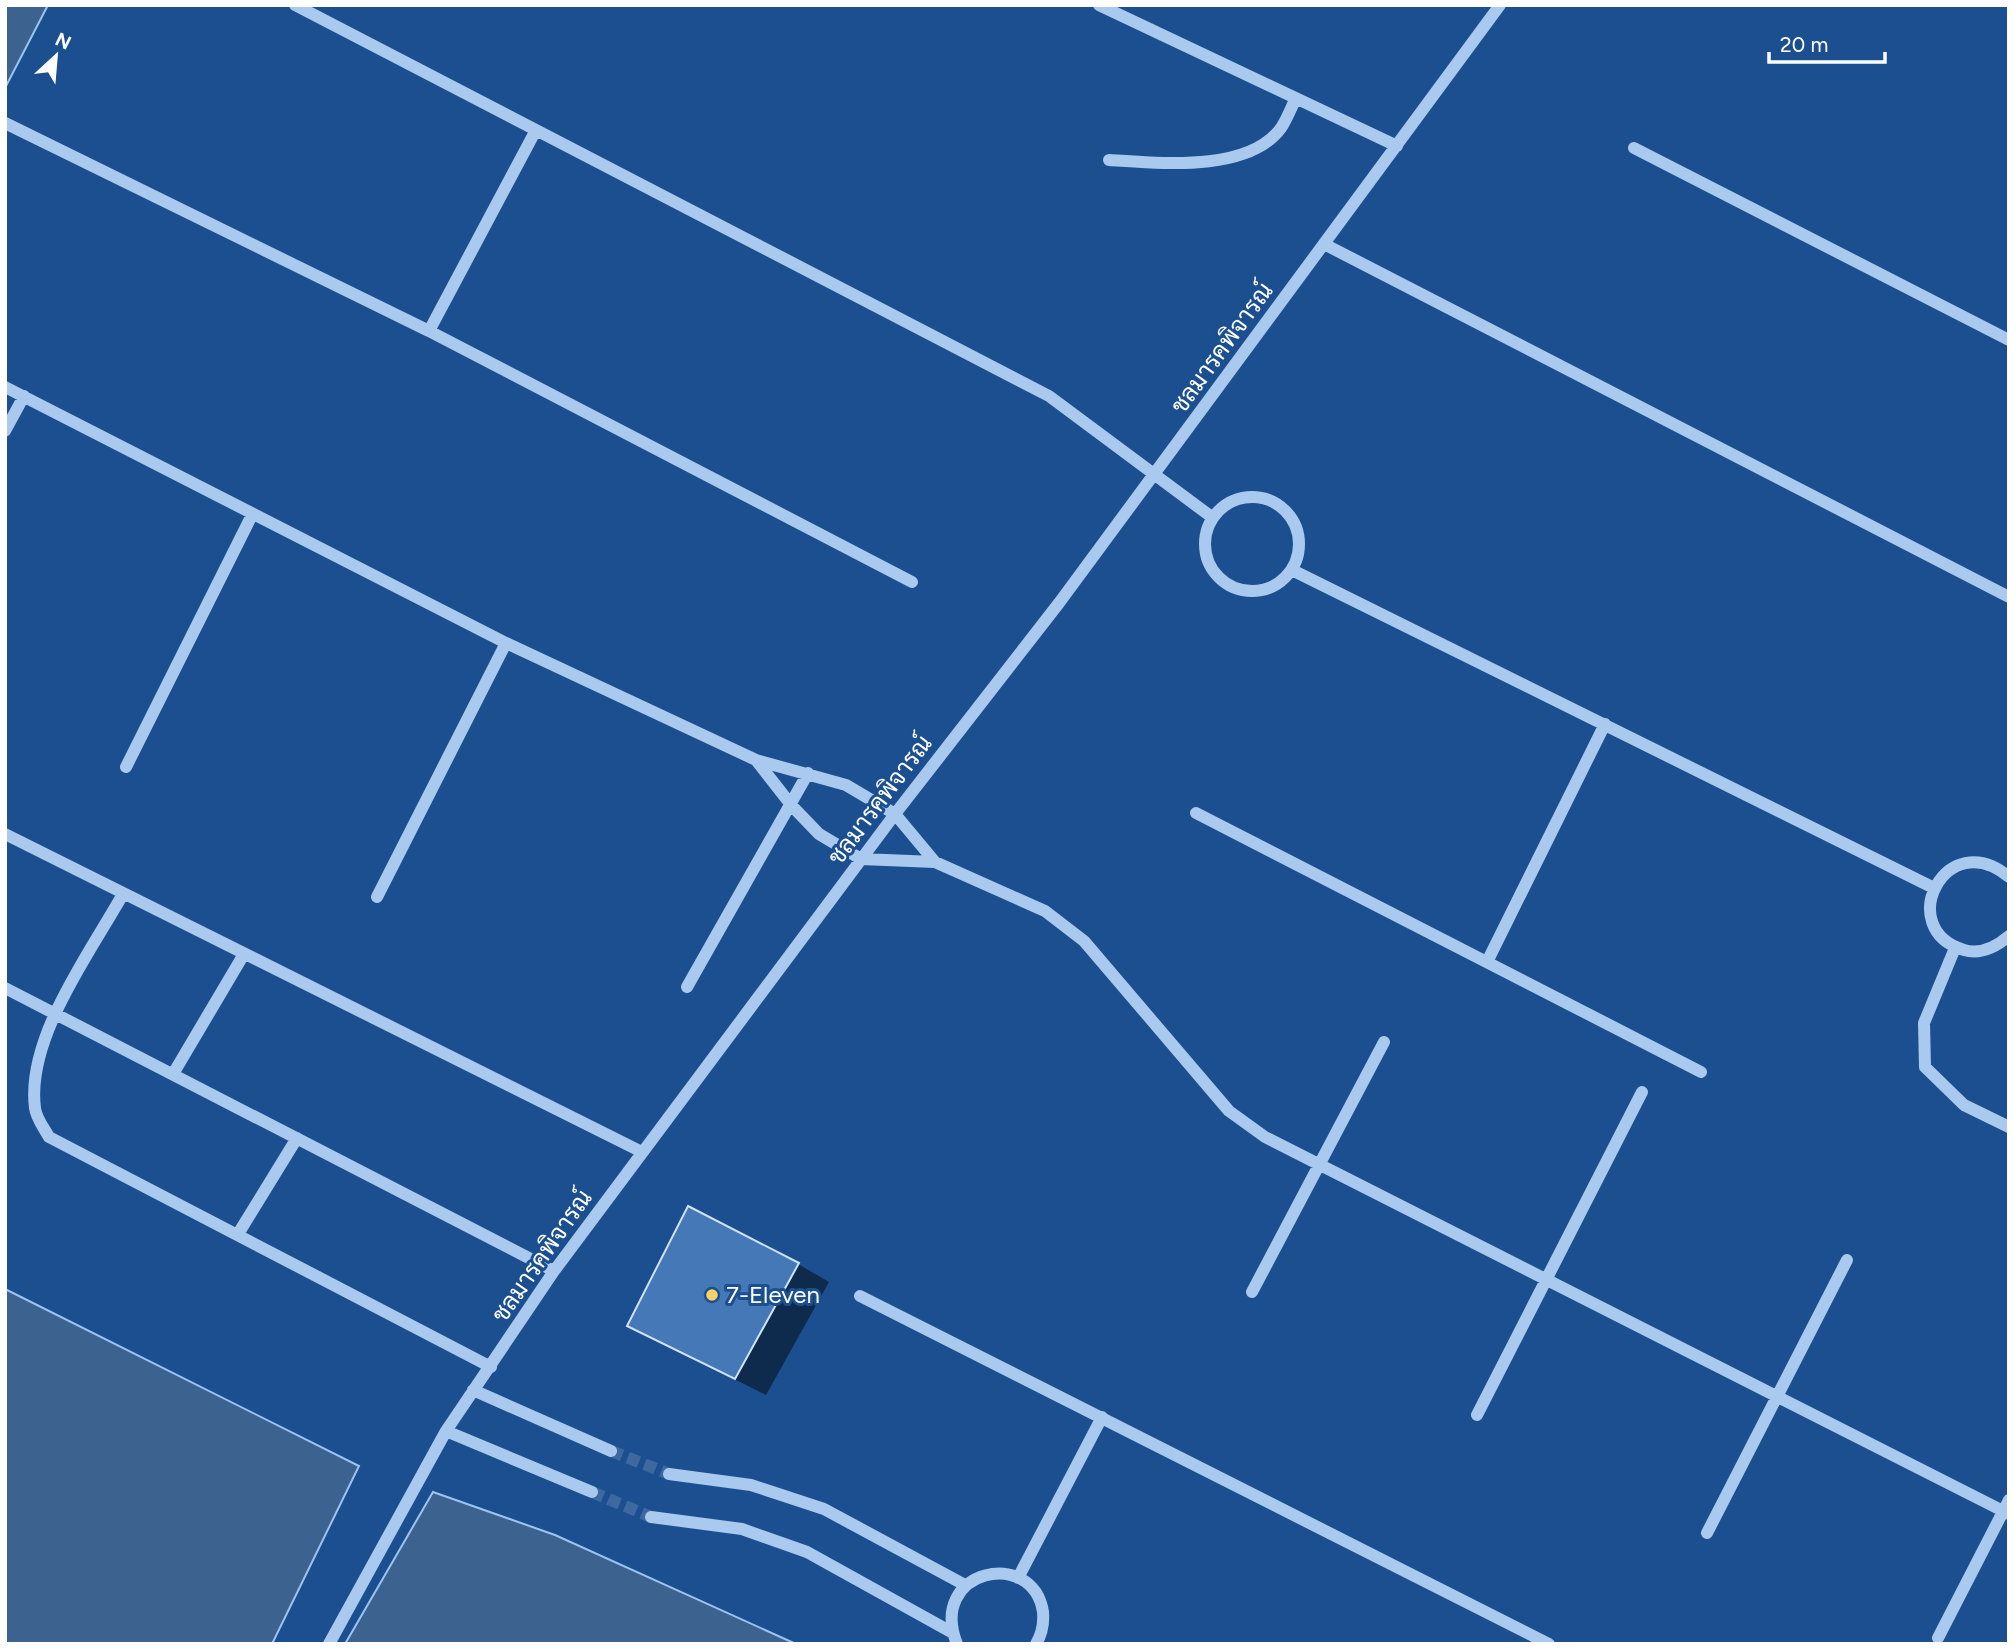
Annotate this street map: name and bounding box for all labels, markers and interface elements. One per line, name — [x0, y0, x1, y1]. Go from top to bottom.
north arrow — [21, 21, 91, 91]
scale bar — [1769, 21, 1884, 65]
text: N — [52, 28, 75, 55]
text: 20 m — [1780, 32, 1828, 57]
street label: ชลมารคพิจารณ์ — [1164, 276, 1279, 419]
street label: ชลมารคพิจารณ์ — [821, 729, 938, 870]
street label: ชลมารคพิจารณ์ — [485, 1183, 598, 1327]
place label: 7-Eleven — [726, 1280, 820, 1309]
marker: 7-Eleven — [704, 1287, 720, 1303]

